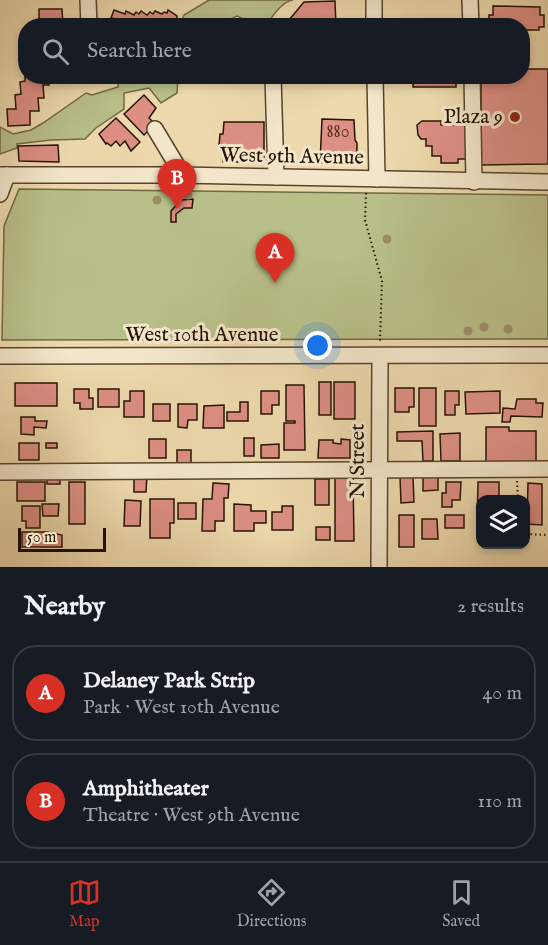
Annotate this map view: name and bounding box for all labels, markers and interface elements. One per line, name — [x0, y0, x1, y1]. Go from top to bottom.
search box — [18, 18, 530, 84]
icon: search — [39, 35, 72, 68]
text: Search here — [87, 37, 192, 65]
place label: Plaza 9 — [443, 104, 503, 131]
marker: Plaza 9 — [508, 110, 522, 124]
house number: 880 — [327, 121, 349, 144]
street label: West 9th Avenue — [220, 142, 365, 172]
pin: B — [158, 160, 196, 209]
pin: A — [256, 234, 294, 283]
street label: West 10th Avenue — [126, 322, 279, 349]
your location — [303, 331, 332, 360]
street label: N Street — [345, 424, 372, 498]
map controls — [476, 495, 530, 549]
button: layers — [476, 495, 530, 549]
scale bar — [18, 525, 106, 552]
text: 50 m — [27, 528, 56, 548]
text: Nearby — [24, 590, 105, 623]
text: 2 results — [457, 594, 524, 619]
text: Delaney Park Strip — [83, 667, 255, 695]
text: A — [39, 681, 52, 706]
text: 40 m — [483, 681, 522, 706]
text: Park · West 10th Avenue — [83, 695, 280, 720]
text: Amphitheater — [83, 775, 209, 803]
text: B — [39, 789, 52, 814]
text: 110 m — [478, 789, 522, 814]
text: Theatre · West 9th Avenue — [83, 803, 300, 828]
tab: Map — [68, 876, 101, 932]
tab: Directions — [237, 876, 306, 932]
tab: Saved — [442, 876, 480, 932]

